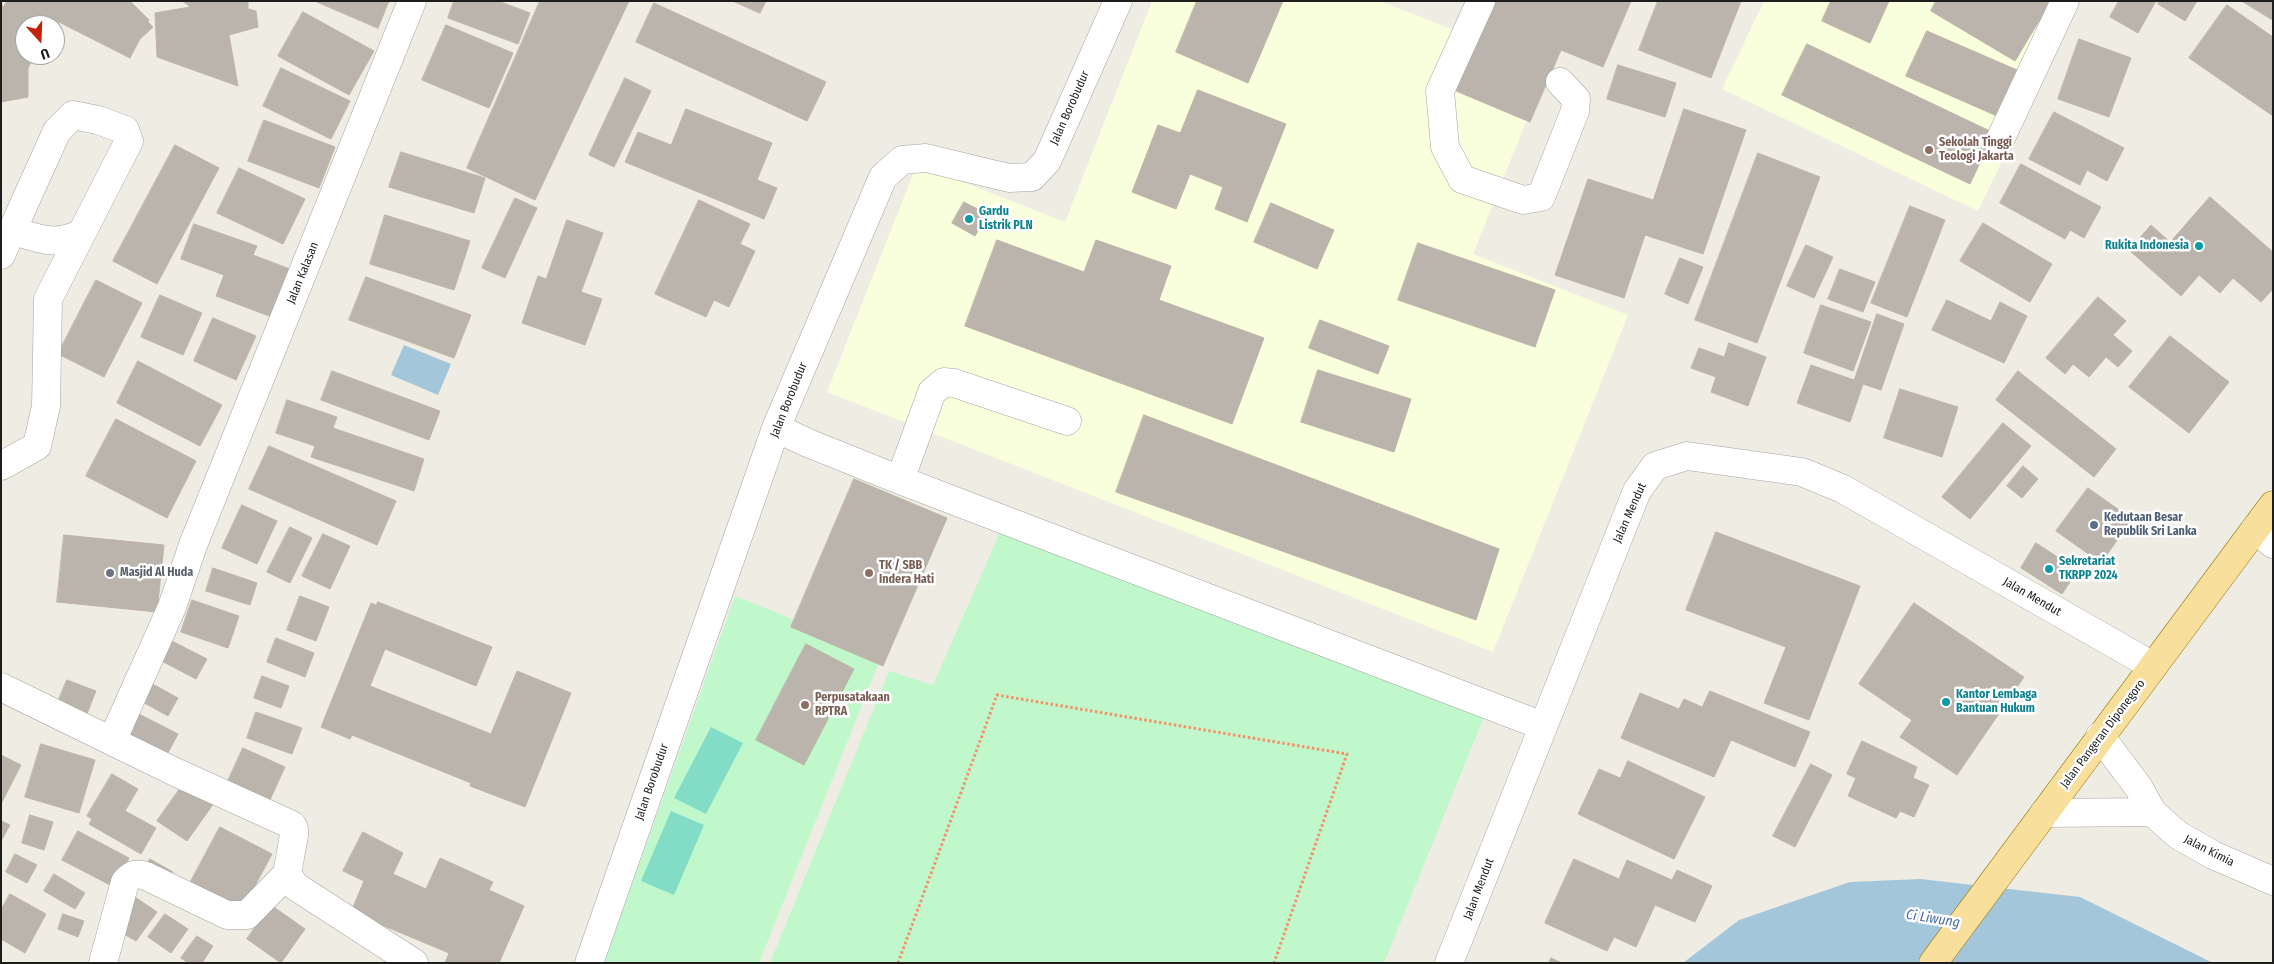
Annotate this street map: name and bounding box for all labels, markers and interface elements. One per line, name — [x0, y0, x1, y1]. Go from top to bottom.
north arrow — [15, 15, 65, 65]
text: U — [38, 44, 52, 63]
street label: Jalan Borobudur — [1047, 69, 1093, 147]
place label: Sekolah Tinggi Teologi Jakarta — [1939, 136, 2014, 164]
marker: Sekolah Tinggi Teologi Jakarta — [1923, 144, 1935, 156]
place label: Gardu Listrik PLN — [979, 205, 1033, 233]
marker: Gardu Listrik PLN — [963, 213, 975, 225]
place label: Rukita Indonesia — [2105, 239, 2189, 253]
street label: Jalan Kalasan — [284, 240, 322, 306]
marker: Rukita Indonesia — [2193, 240, 2205, 252]
street label: Jalan Borobudur — [767, 360, 811, 440]
street label: Jalan Mendut — [1610, 481, 1650, 545]
place label: Kedutaan Besar Republik Sri Lanka — [2104, 511, 2197, 539]
marker: Kedutaan Besar Republik Sri Lanka — [2088, 519, 2100, 531]
place label: Sekretariat TKRPP 2024 — [2059, 555, 2118, 583]
place label: TK / SBB Indera Hati — [879, 559, 934, 587]
marker: Sekretariat TKRPP 2024 — [2043, 563, 2055, 575]
place label: Masjid Al Huda — [120, 566, 193, 580]
marker: Masjid Al Huda — [104, 567, 116, 579]
marker: TK / SBB Indera Hati — [863, 567, 875, 579]
street label: Jalan Mendut — [2000, 575, 2064, 619]
street label: Jalan Pangeran Diponegoro — [2057, 677, 2149, 791]
place label: Kantor Lembaga Bantuan Hukum — [1956, 688, 2037, 716]
place label: Perpusatakaan RPTRA — [815, 691, 890, 719]
marker: Kantor Lembaga Bantuan Hukum — [1940, 696, 1952, 708]
marker: Perpusatakaan RPTRA — [799, 699, 811, 711]
street label: Jalan Borobudur — [632, 742, 672, 822]
street label: Jalan Kimia — [2181, 832, 2237, 870]
street label: Jalan Mendut — [1461, 856, 1497, 922]
water label: Ci Liwung — [1905, 906, 1961, 932]

